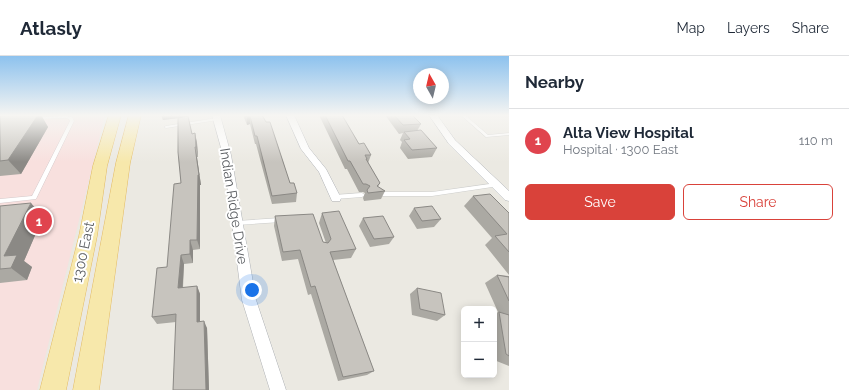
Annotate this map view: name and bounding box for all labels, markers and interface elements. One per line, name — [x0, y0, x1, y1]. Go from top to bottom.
text: Atlasly — [20, 17, 82, 39]
text: Map — [677, 20, 705, 36]
text: Layers — [727, 20, 770, 36]
text: Share — [792, 20, 829, 36]
north arrow — [413, 68, 449, 104]
text: Nearby — [525, 72, 584, 92]
text: Alta View Hospital — [563, 124, 694, 142]
text: 1 — [535, 133, 541, 148]
text: 110 m — [799, 133, 833, 148]
text: Hospital · 1300 East — [563, 142, 678, 157]
street label: Indian Ridge Drive — [217, 147, 251, 265]
button: Save — [525, 184, 675, 220]
button: Share — [683, 184, 833, 220]
pin: 1 — [26, 206, 52, 236]
street label: 1300 East — [69, 220, 97, 284]
your location — [242, 280, 262, 300]
map controls — [461, 306, 497, 378]
button: + — [461, 306, 497, 342]
button: − — [461, 342, 497, 378]

